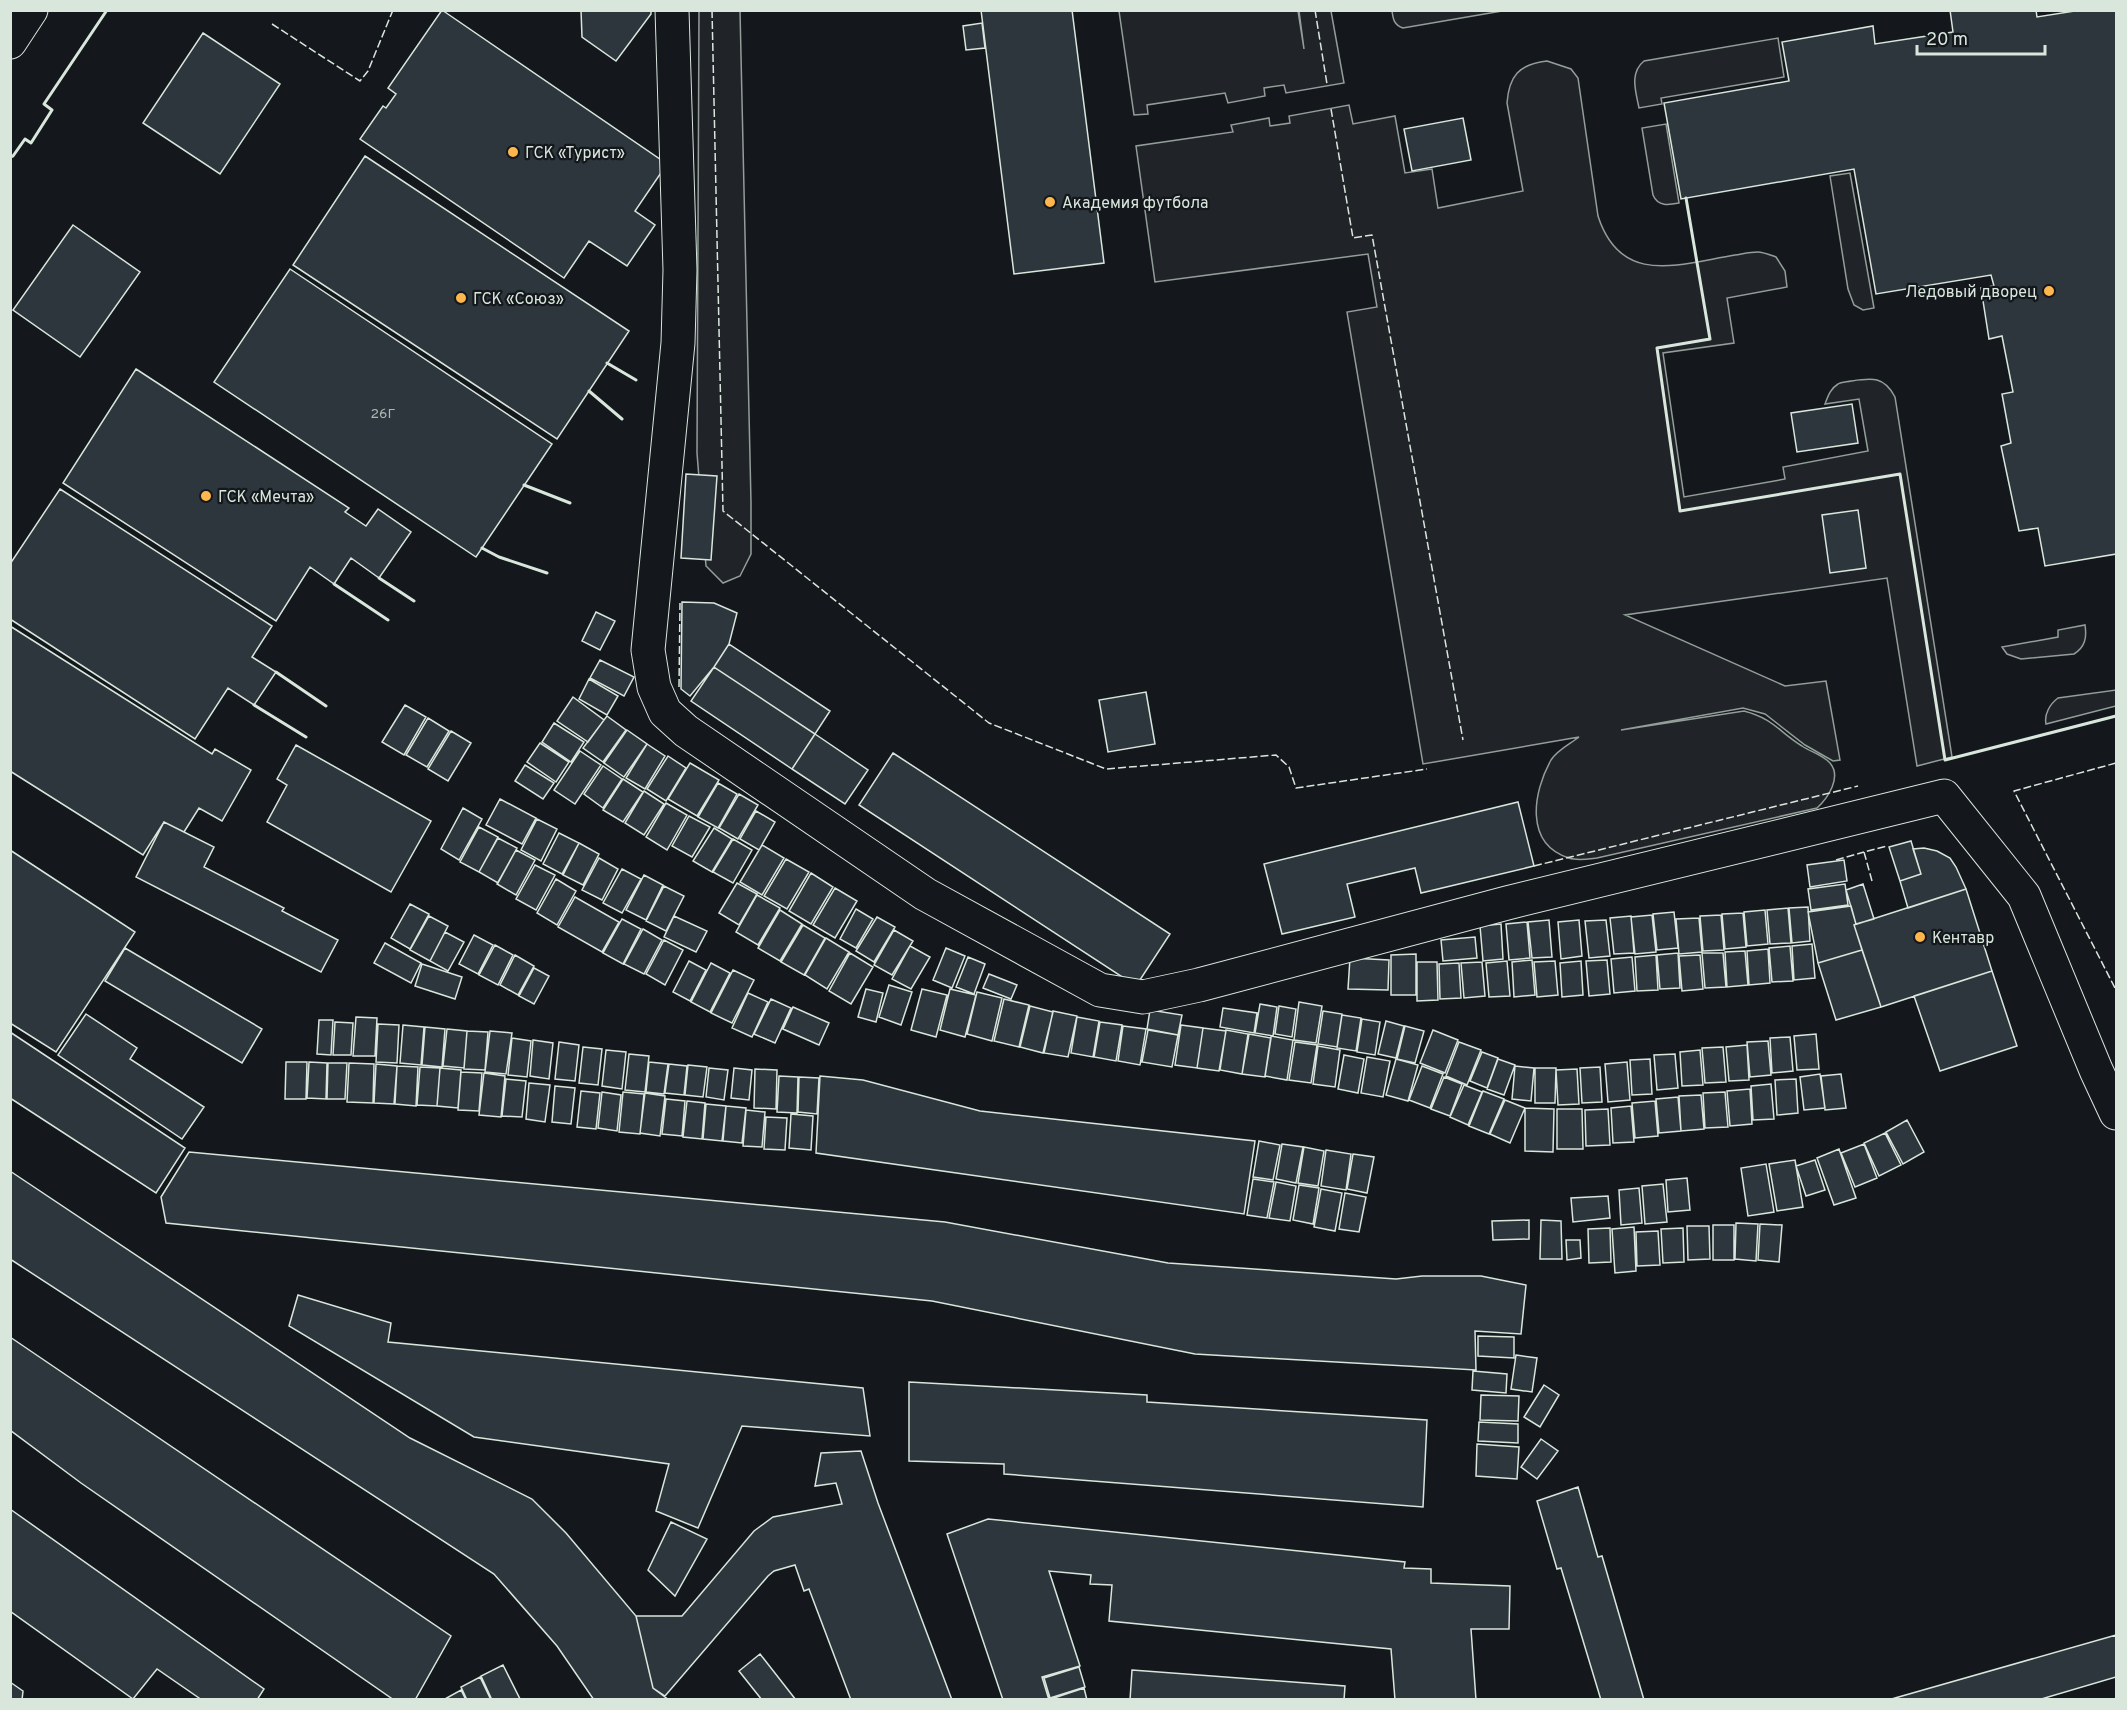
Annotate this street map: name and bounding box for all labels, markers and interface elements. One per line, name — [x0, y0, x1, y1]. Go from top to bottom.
scale bar — [1917, 18, 2044, 56]
text: 20 m — [1926, 29, 1968, 52]
place label: ГСК «Турист» — [525, 144, 625, 164]
marker: ГСК «Турист» — [506, 145, 520, 159]
place label: Академия футбола — [1062, 194, 1209, 214]
marker: Академия футбола — [1043, 195, 1057, 209]
place label: Ледовый дворец — [1905, 283, 2037, 303]
marker: Ледовый дворец — [2042, 284, 2056, 298]
place label: ГСК «Союз» — [473, 290, 564, 310]
marker: ГСК «Союз» — [454, 291, 468, 305]
house number: 26Г — [371, 406, 395, 423]
place label: ГСК «Мечта» — [218, 488, 314, 508]
marker: ГСК «Мечта» — [199, 489, 213, 503]
place label: Кентавр — [1932, 929, 1994, 949]
marker: Кентавр — [1913, 930, 1927, 944]

